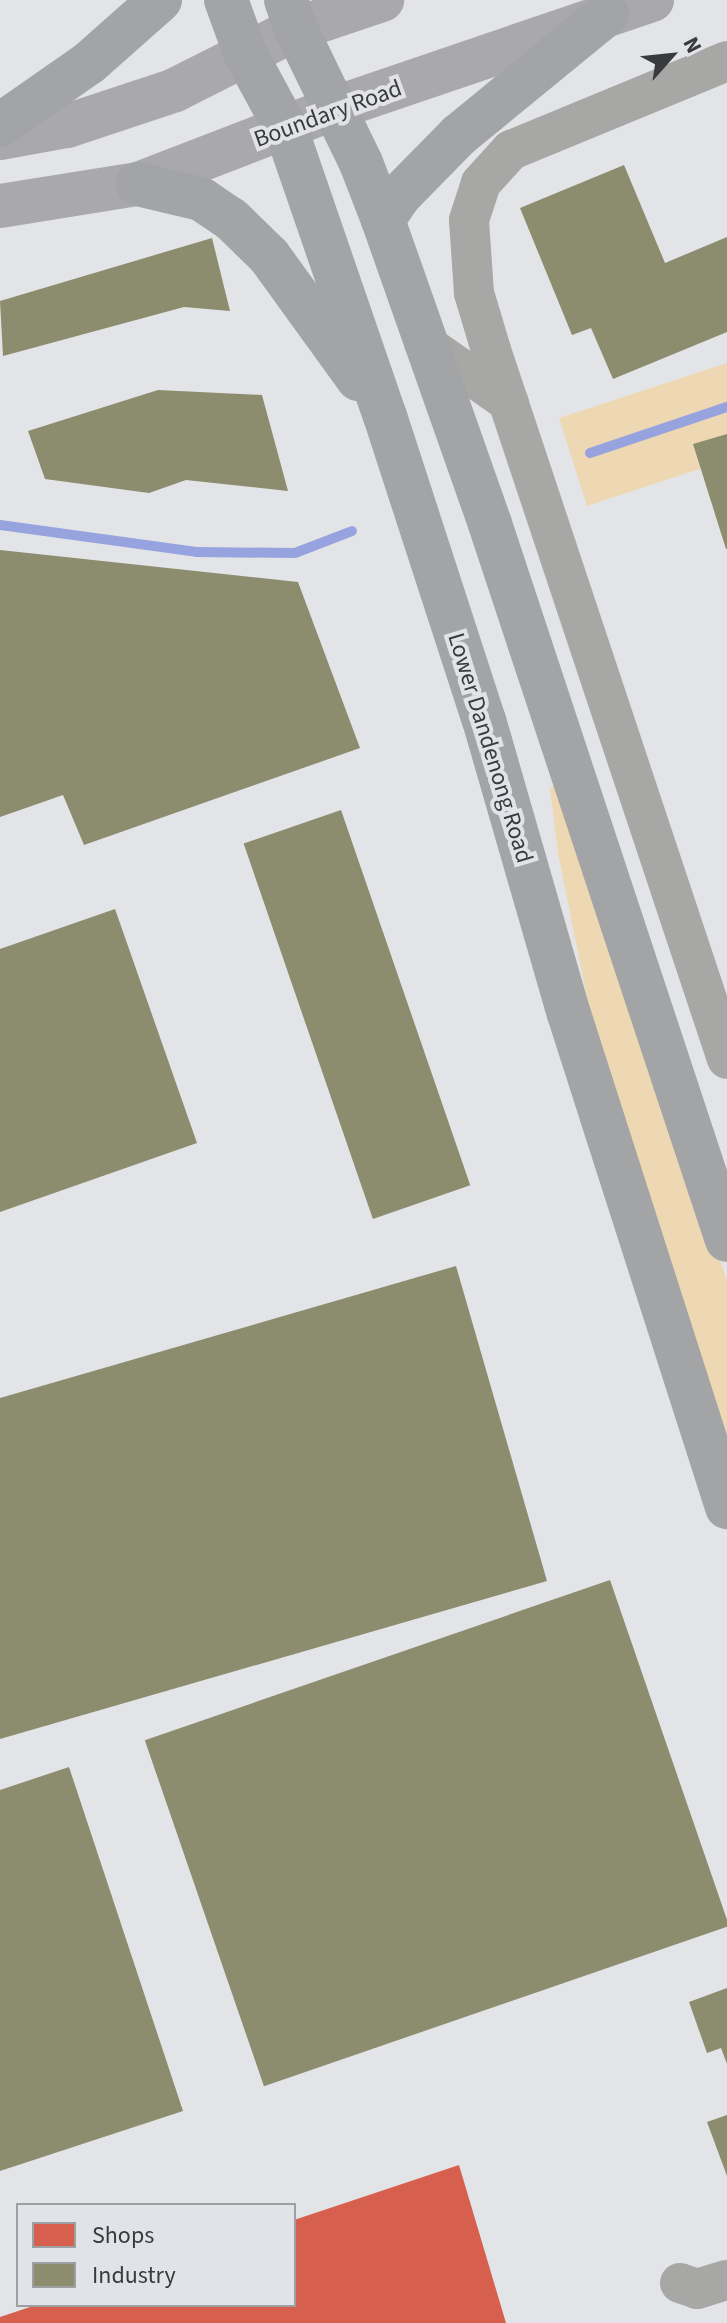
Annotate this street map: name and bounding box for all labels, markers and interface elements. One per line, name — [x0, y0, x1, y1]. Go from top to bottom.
north arrow — [631, 16, 711, 96]
text: N — [675, 31, 710, 59]
street label: Boundary Road — [250, 74, 406, 154]
street label: Lower Dandenong Road — [441, 629, 539, 867]
legend — [16, 2203, 296, 2307]
text: Shops — [92, 2218, 154, 2253]
text: Industry — [92, 2258, 176, 2293]

